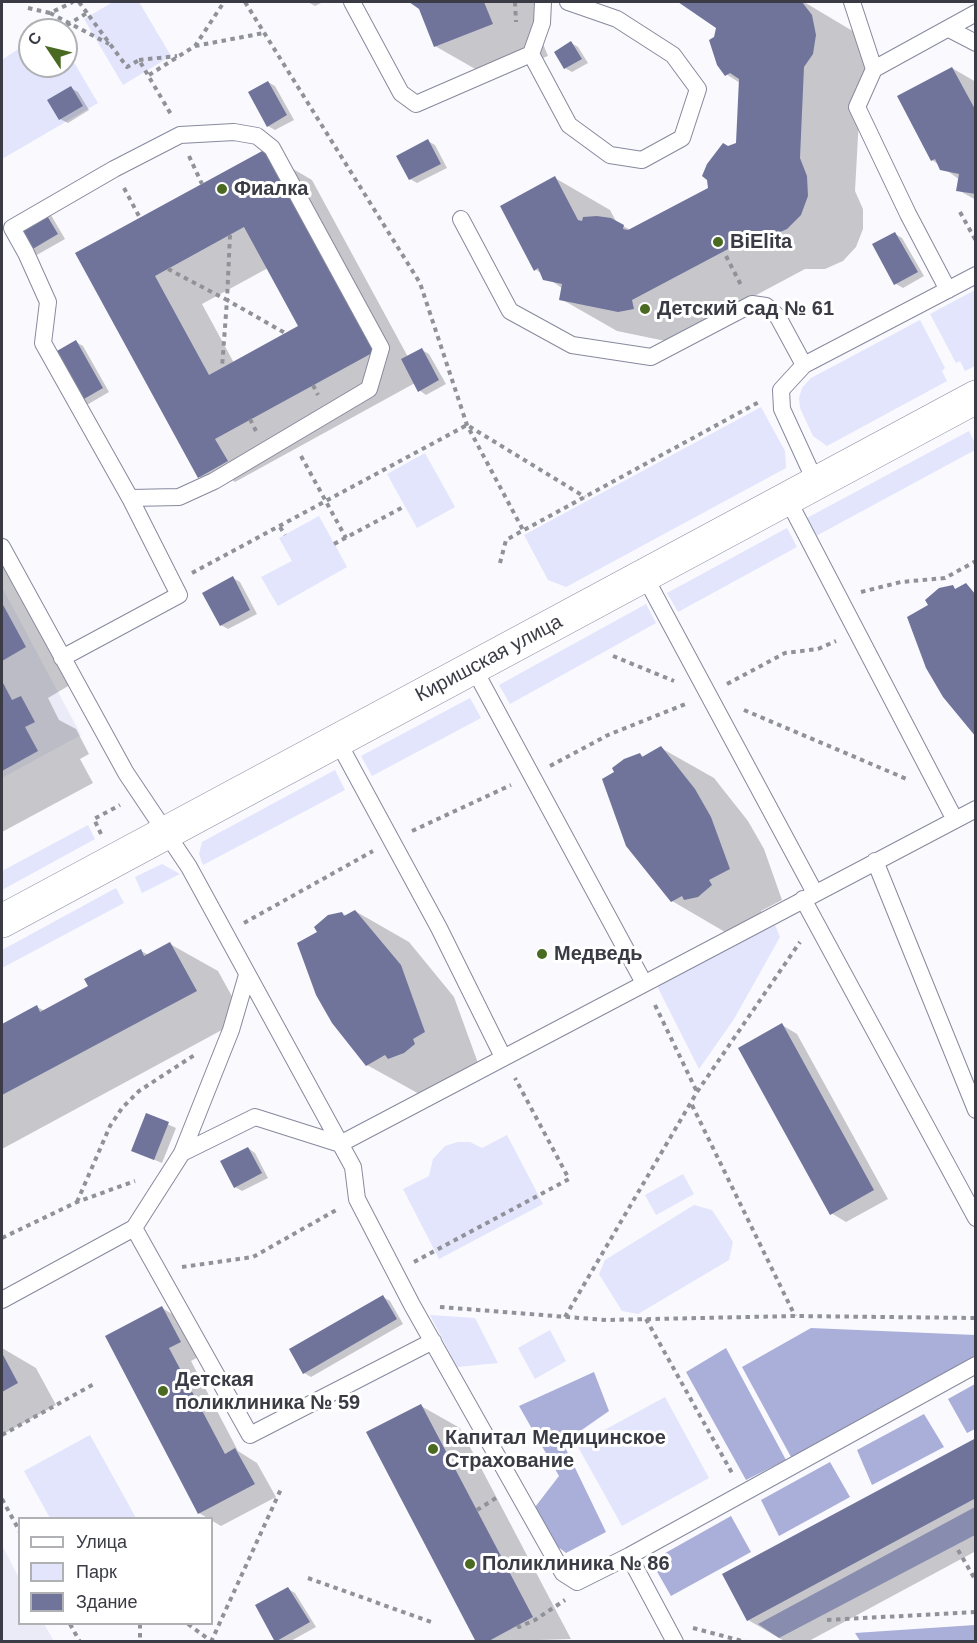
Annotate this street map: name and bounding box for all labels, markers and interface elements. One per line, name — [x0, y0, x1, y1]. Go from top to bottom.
north arrow — [18, 18, 78, 78]
text: С — [24, 29, 45, 48]
place label: Фиалка — [234, 177, 308, 201]
marker: Фиалка — [215, 182, 229, 196]
place label: BiElita — [730, 230, 792, 254]
marker: BiElita — [711, 235, 725, 249]
place label: Детский сад № 61 — [657, 297, 834, 321]
marker: Детский сад № 61 — [638, 302, 652, 316]
street label: Киришская улица — [411, 610, 567, 708]
place label: Медведь — [554, 942, 643, 966]
marker: Медведь — [535, 947, 549, 961]
place label: Детская поликлиника № 59 — [175, 1368, 360, 1415]
marker: Детская поликлиника № 59 — [156, 1384, 170, 1398]
place label: Капитал Медицинское Страхование — [445, 1426, 666, 1473]
marker: Капитал Медицинское Страхование — [426, 1442, 440, 1456]
legend — [18, 1517, 213, 1625]
text: Улица — [76, 1532, 127, 1552]
place label: Поликлиника № 86 — [482, 1552, 670, 1576]
marker: Поликлиника № 86 — [463, 1557, 477, 1571]
text: Парк — [76, 1562, 117, 1582]
text: Здание — [76, 1592, 137, 1612]

